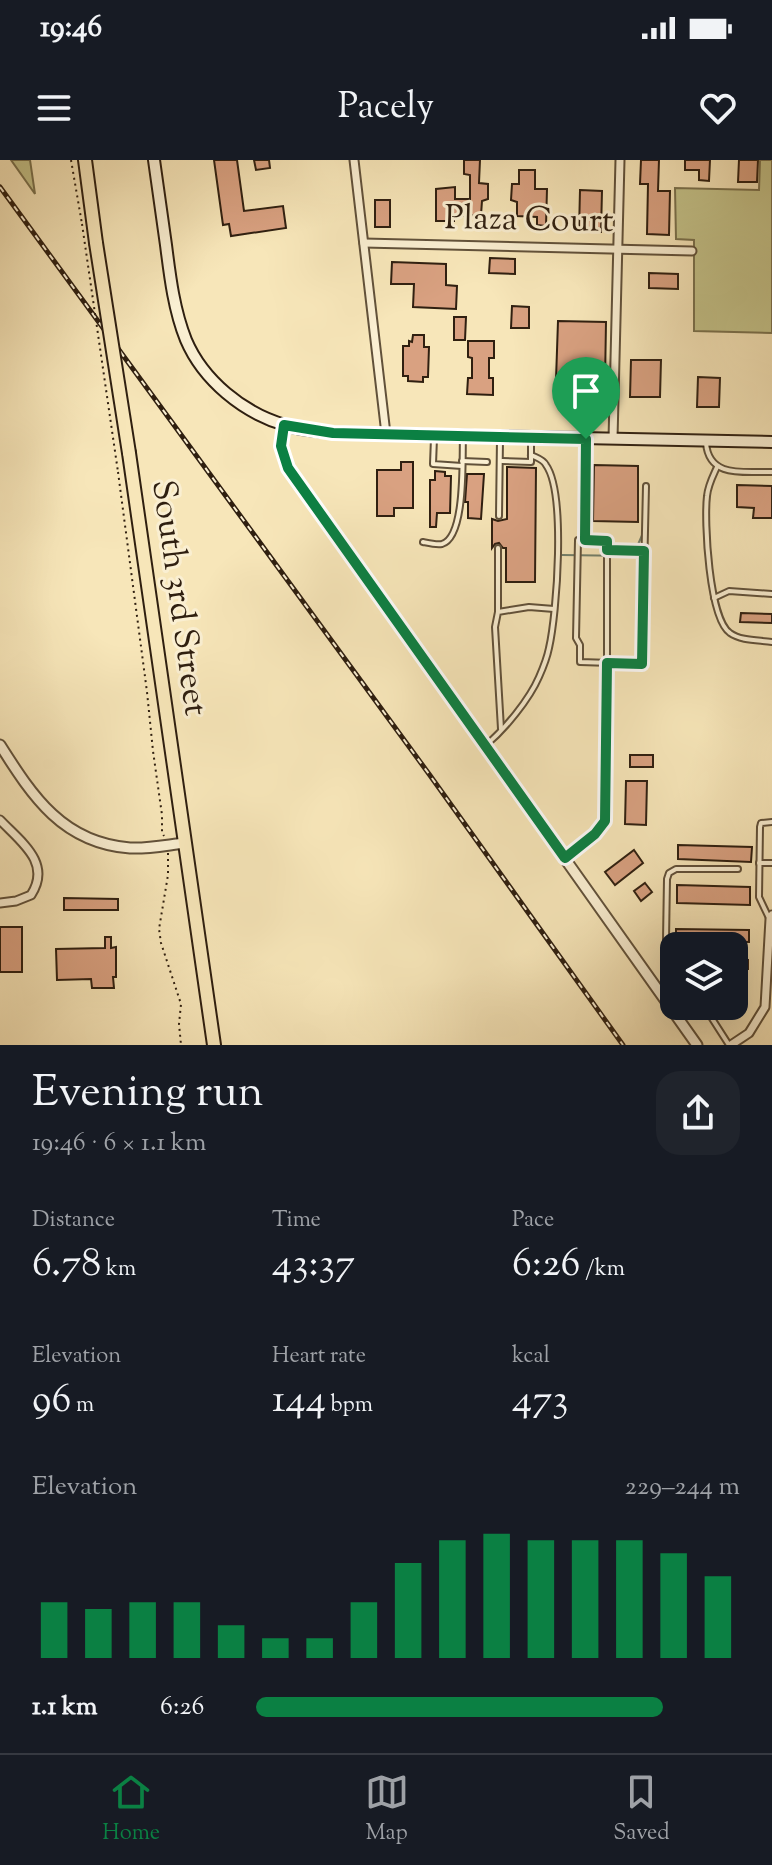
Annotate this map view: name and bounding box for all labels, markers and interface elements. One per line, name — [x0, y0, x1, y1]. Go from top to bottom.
text: 19:46 — [40, 7, 102, 50]
text: Pacely — [338, 82, 434, 134]
icon: menu — [32, 86, 76, 130]
icon: heart — [696, 86, 740, 130]
street label: Plaza Court — [444, 195, 614, 247]
pin — [552, 357, 620, 439]
icon: arrive — [564, 369, 608, 413]
street label: South 3rd Street — [137, 477, 219, 719]
map controls — [660, 932, 748, 1020]
button: layers — [660, 932, 748, 1020]
text: Evening run — [32, 1063, 264, 1126]
button: share — [656, 1071, 740, 1155]
text: 19:46 · 6 × 1.1 km — [32, 1125, 207, 1162]
text: Distance — [32, 1205, 115, 1237]
text: Time — [272, 1205, 321, 1237]
text: Pace — [512, 1205, 554, 1237]
text: 6.78 — [32, 1237, 101, 1294]
text: 43:37 — [272, 1237, 355, 1294]
text: 6:26 — [512, 1237, 580, 1294]
text: km — [101, 1254, 136, 1286]
text: /km — [580, 1254, 625, 1286]
text: Elevation — [32, 1341, 121, 1373]
text: Heart rate — [272, 1341, 366, 1373]
text: kcal — [512, 1341, 550, 1373]
text: 96 — [32, 1373, 71, 1430]
text: 144 — [272, 1373, 326, 1430]
text: 473 — [512, 1373, 568, 1430]
text: m — [71, 1390, 94, 1422]
text: bpm — [326, 1390, 373, 1422]
text: Elevation — [32, 1469, 137, 1506]
text: 229–244 m — [625, 1469, 740, 1506]
text: 1.1 km — [32, 1689, 97, 1726]
text: 6:26 — [160, 1689, 205, 1726]
tab: Home — [102, 1770, 160, 1850]
tab: Map — [365, 1770, 409, 1850]
tab: Saved — [613, 1770, 670, 1850]

